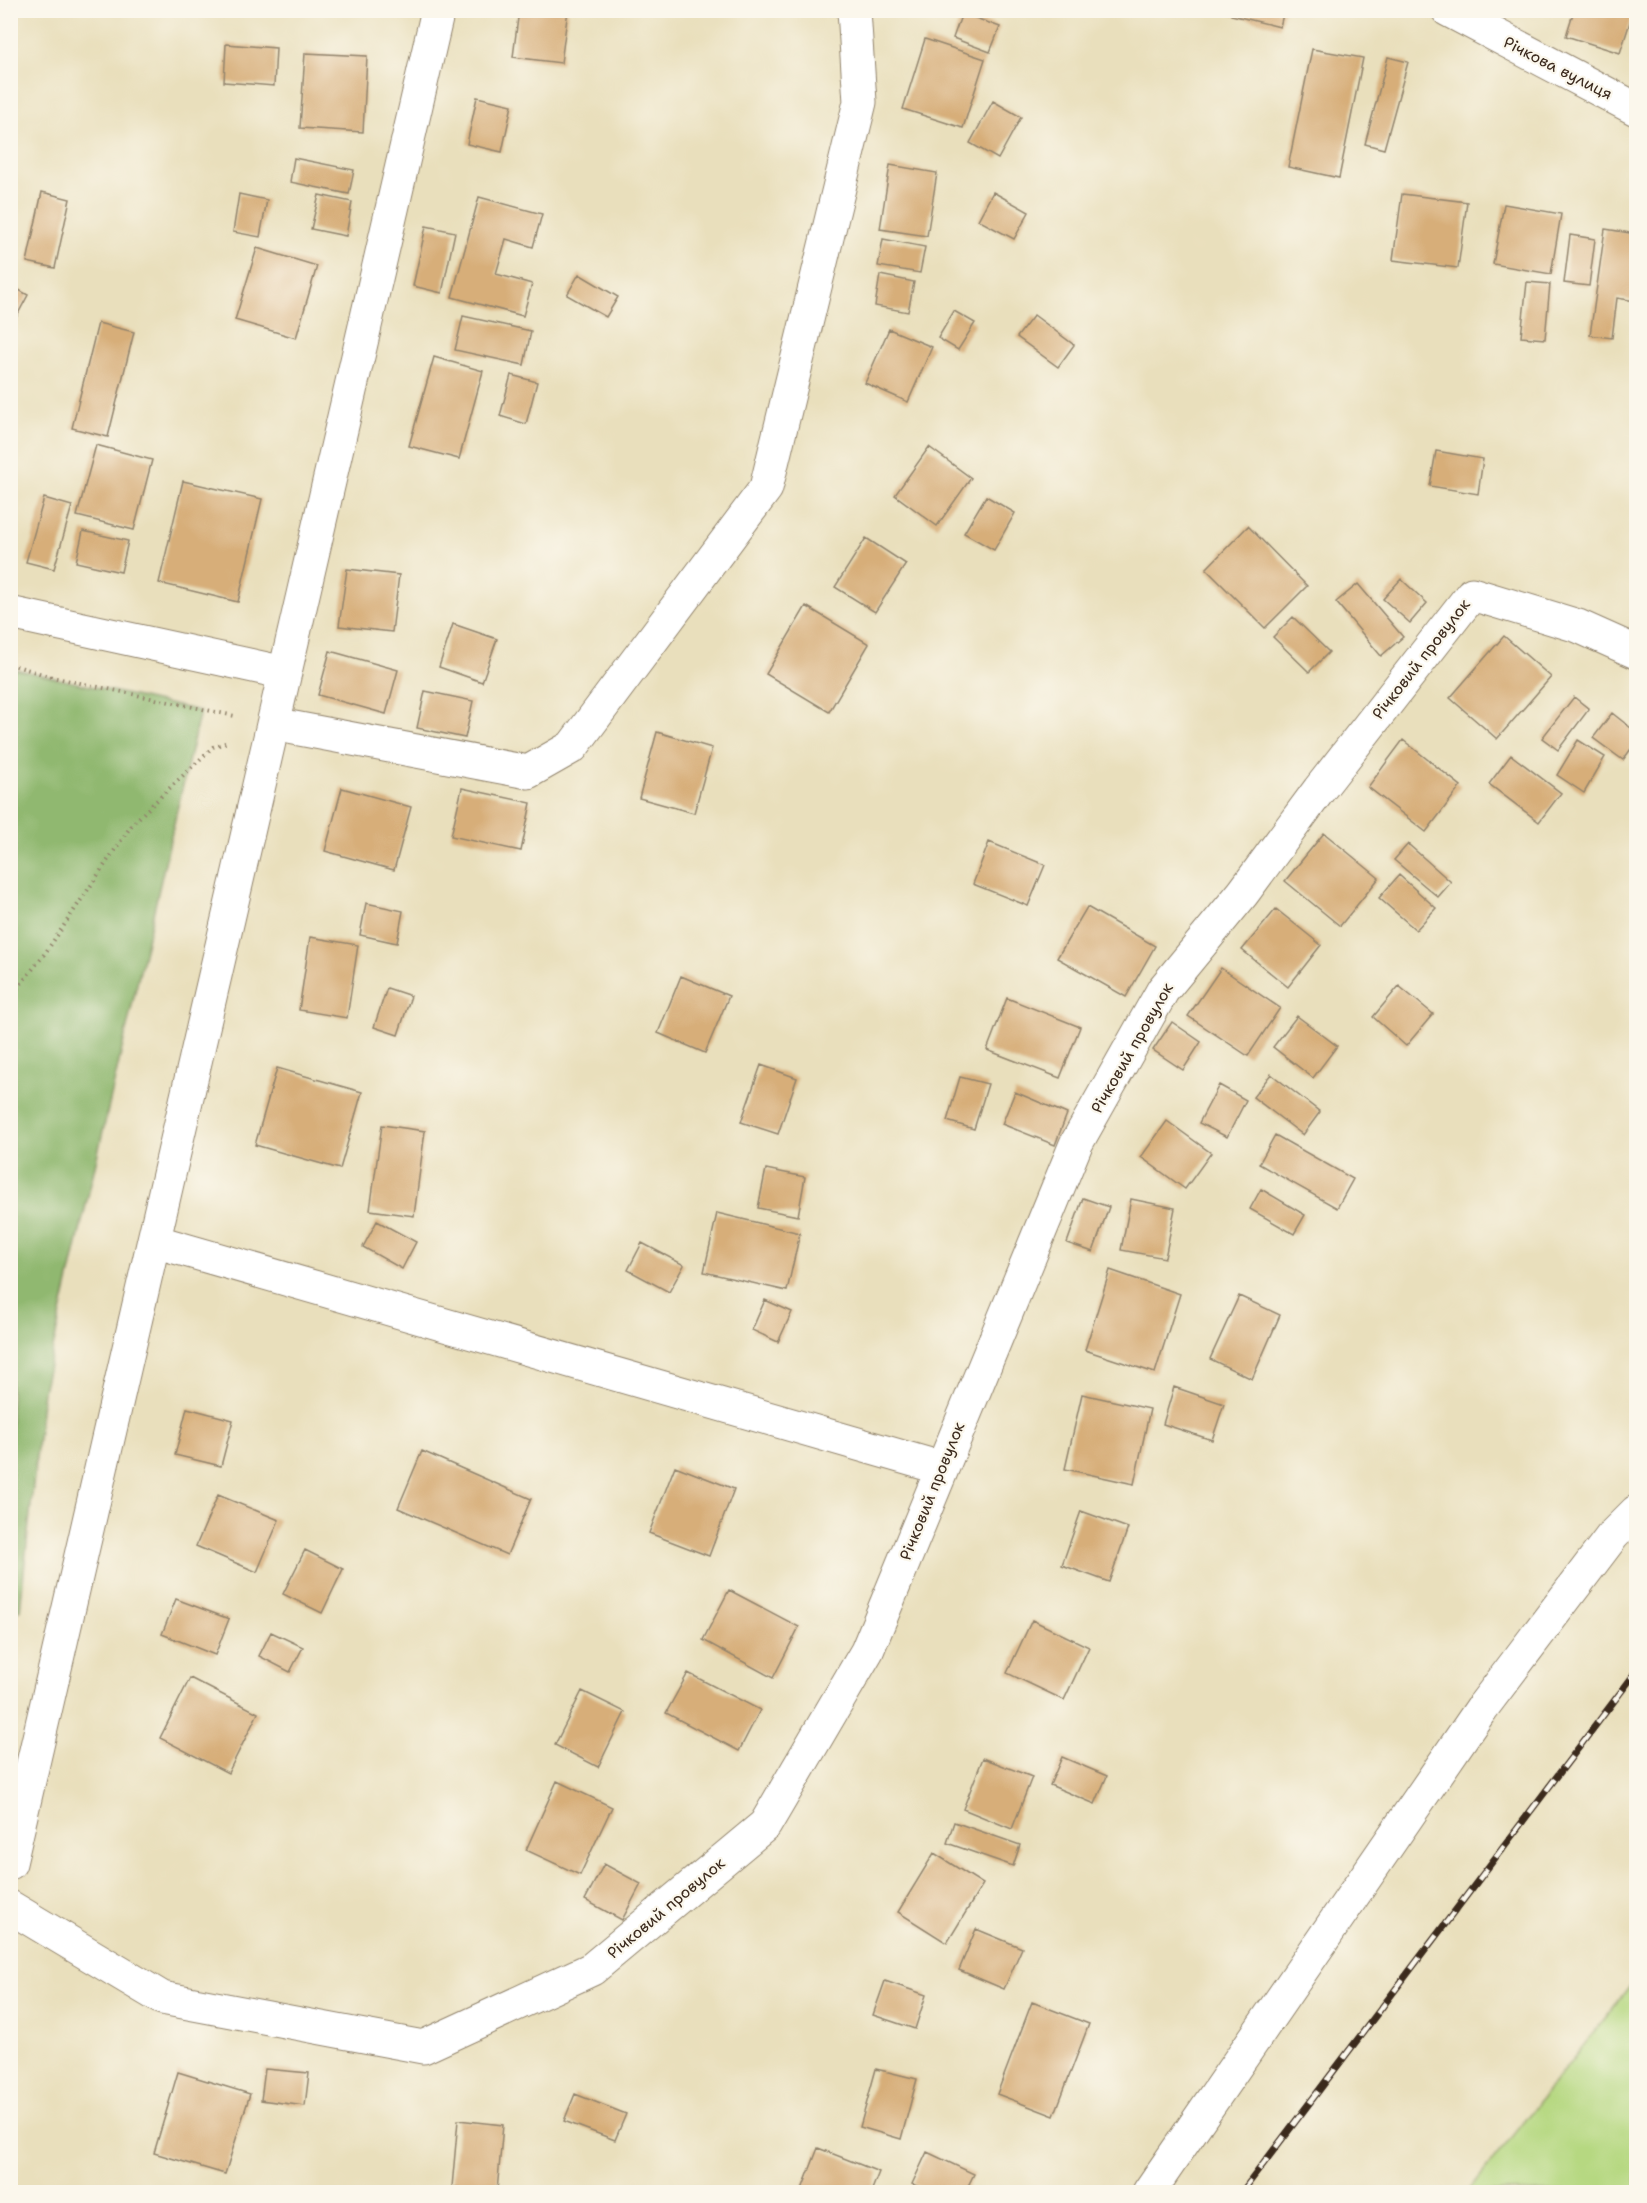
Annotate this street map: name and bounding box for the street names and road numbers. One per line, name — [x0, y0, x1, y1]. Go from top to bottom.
street label: Річкова вулиця — [1500, 32, 1616, 104]
street label: Річковий провулок — [1367, 594, 1475, 724]
street label: Річковий провулок — [1086, 979, 1178, 1117]
street label: Річковий провулок — [895, 1418, 970, 1563]
street label: Річковий провулок — [603, 1852, 730, 1963]

